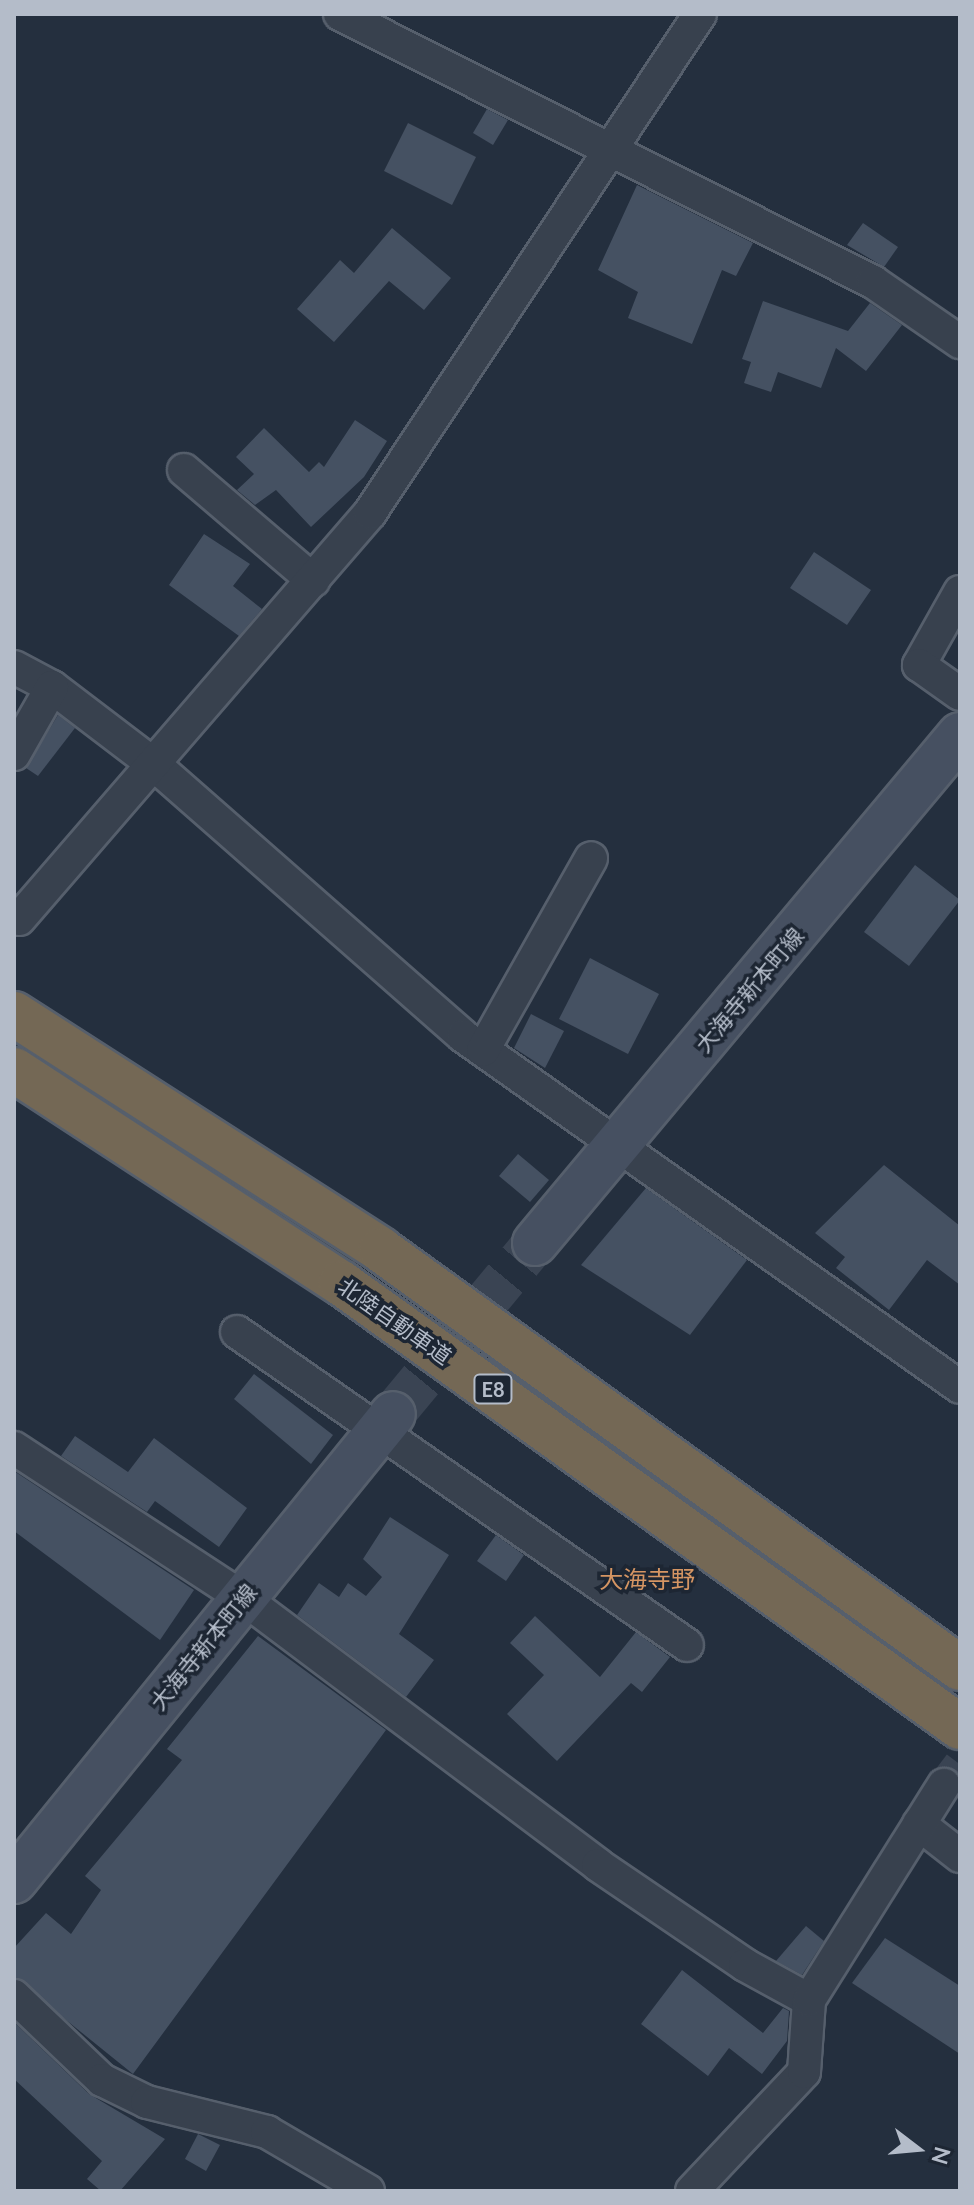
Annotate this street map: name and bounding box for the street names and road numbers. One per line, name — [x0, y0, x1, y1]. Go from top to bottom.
street label: 大海寺新本町線 — [689, 923, 809, 1057]
street label: 北陸自動車道 — [333, 1272, 457, 1370]
road number: E8 — [473, 1373, 513, 1405]
street label: 大海寺新本町線 — [144, 1579, 262, 1715]

